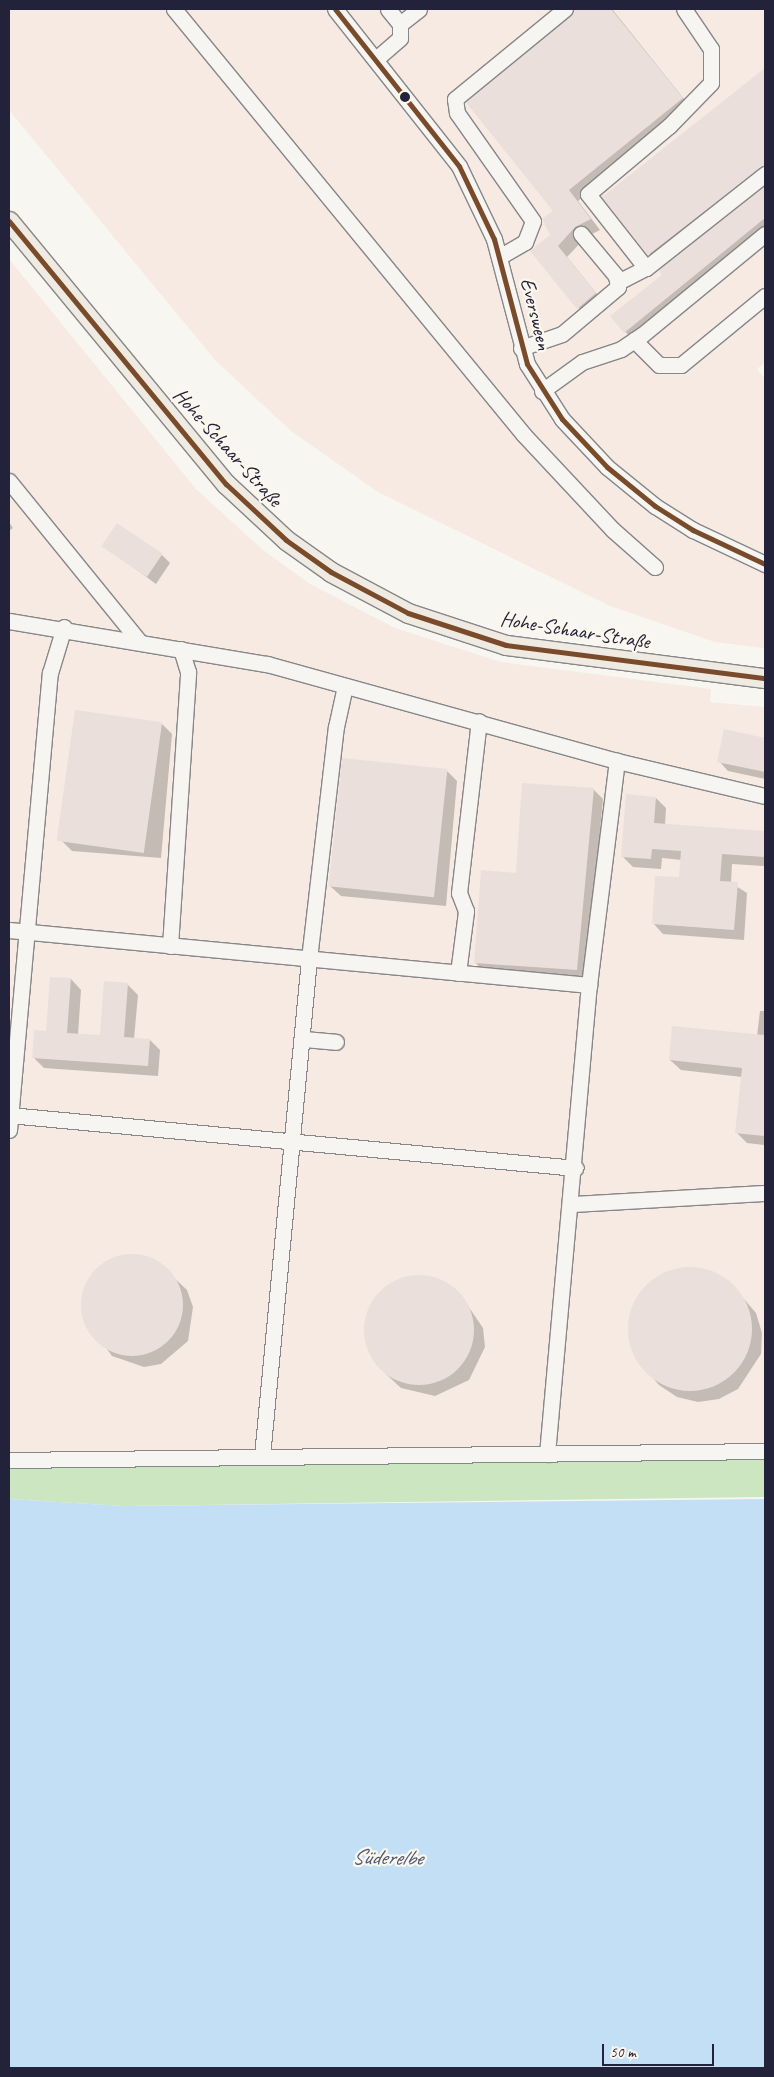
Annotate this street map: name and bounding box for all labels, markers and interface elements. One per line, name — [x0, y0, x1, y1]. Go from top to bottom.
unlabelled marker — [400, 92, 410, 102]
street label: Eversween — [515, 275, 557, 353]
street label: Hohe-Schaar-Straße — [168, 382, 288, 512]
street label: Hohe-Schaar-Straße — [498, 606, 652, 654]
water label: Süderelbe — [352, 1844, 422, 1872]
scale bar — [604, 2034, 716, 2066]
text: 50 m — [610, 2043, 636, 2062]

